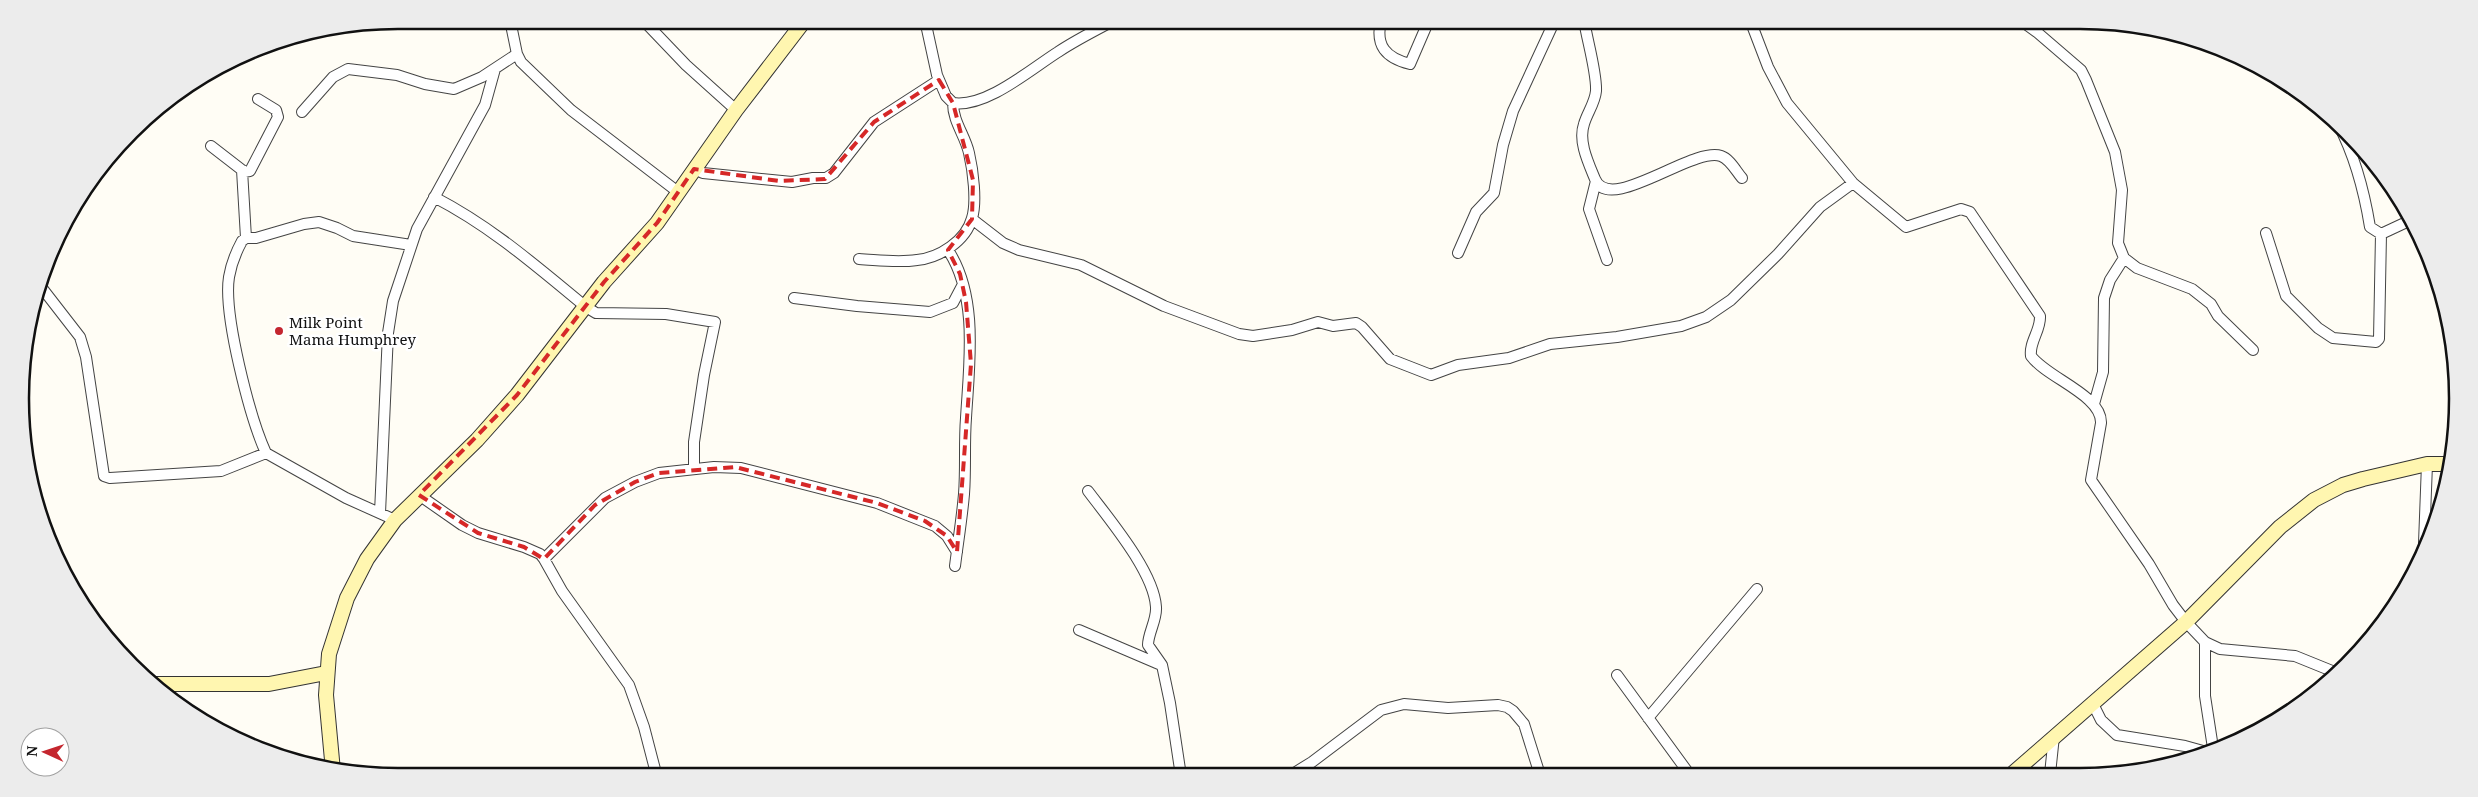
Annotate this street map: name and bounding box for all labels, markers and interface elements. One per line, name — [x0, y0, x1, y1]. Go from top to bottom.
place label: Milk Point Mama Humphrey — [289, 312, 416, 349]
marker: Milk Point Mama Humphrey — [273, 325, 285, 337]
north arrow — [20, 727, 70, 777]
text: N — [22, 745, 41, 757]

